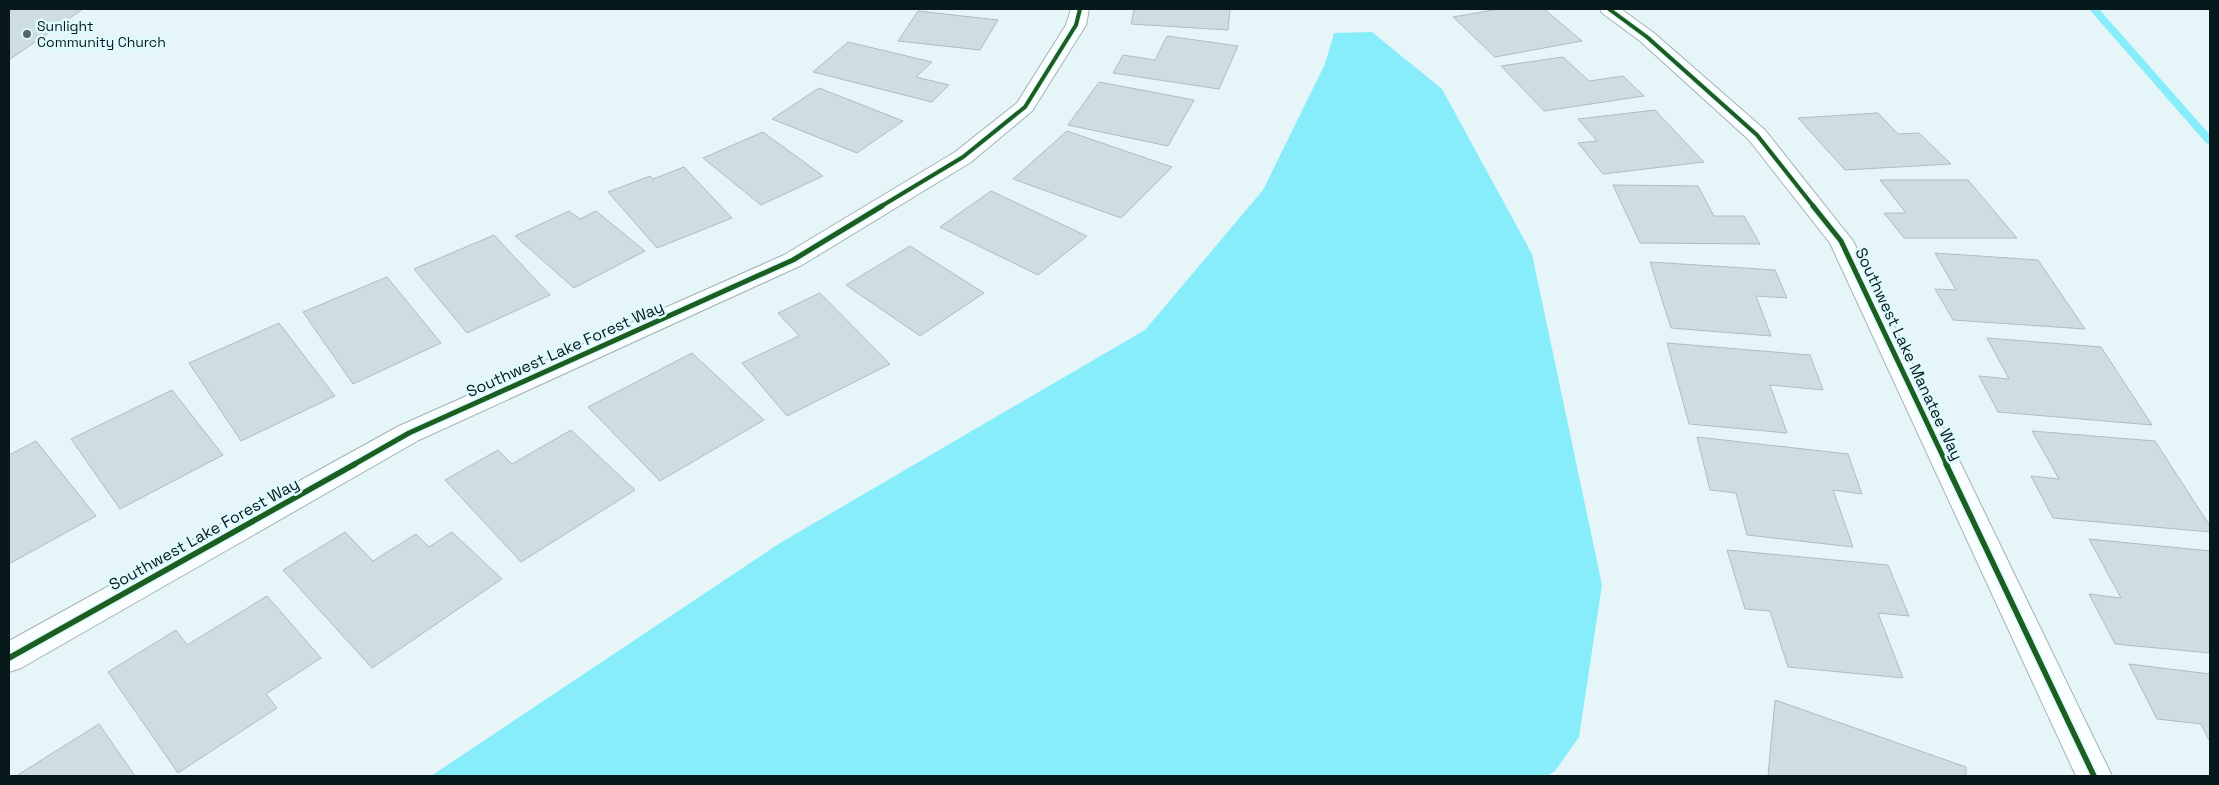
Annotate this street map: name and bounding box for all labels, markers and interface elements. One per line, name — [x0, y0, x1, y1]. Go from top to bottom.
place label: Sunlight Community Church — [37, 17, 166, 51]
marker: Sunlight Community Church — [21, 28, 33, 40]
street label: Southwest Lake Manatee Way — [1850, 244, 1968, 464]
street label: Southwest Lake Forest Way — [463, 296, 667, 402]
street label: Southwest Lake Forest Way — [105, 473, 303, 595]

